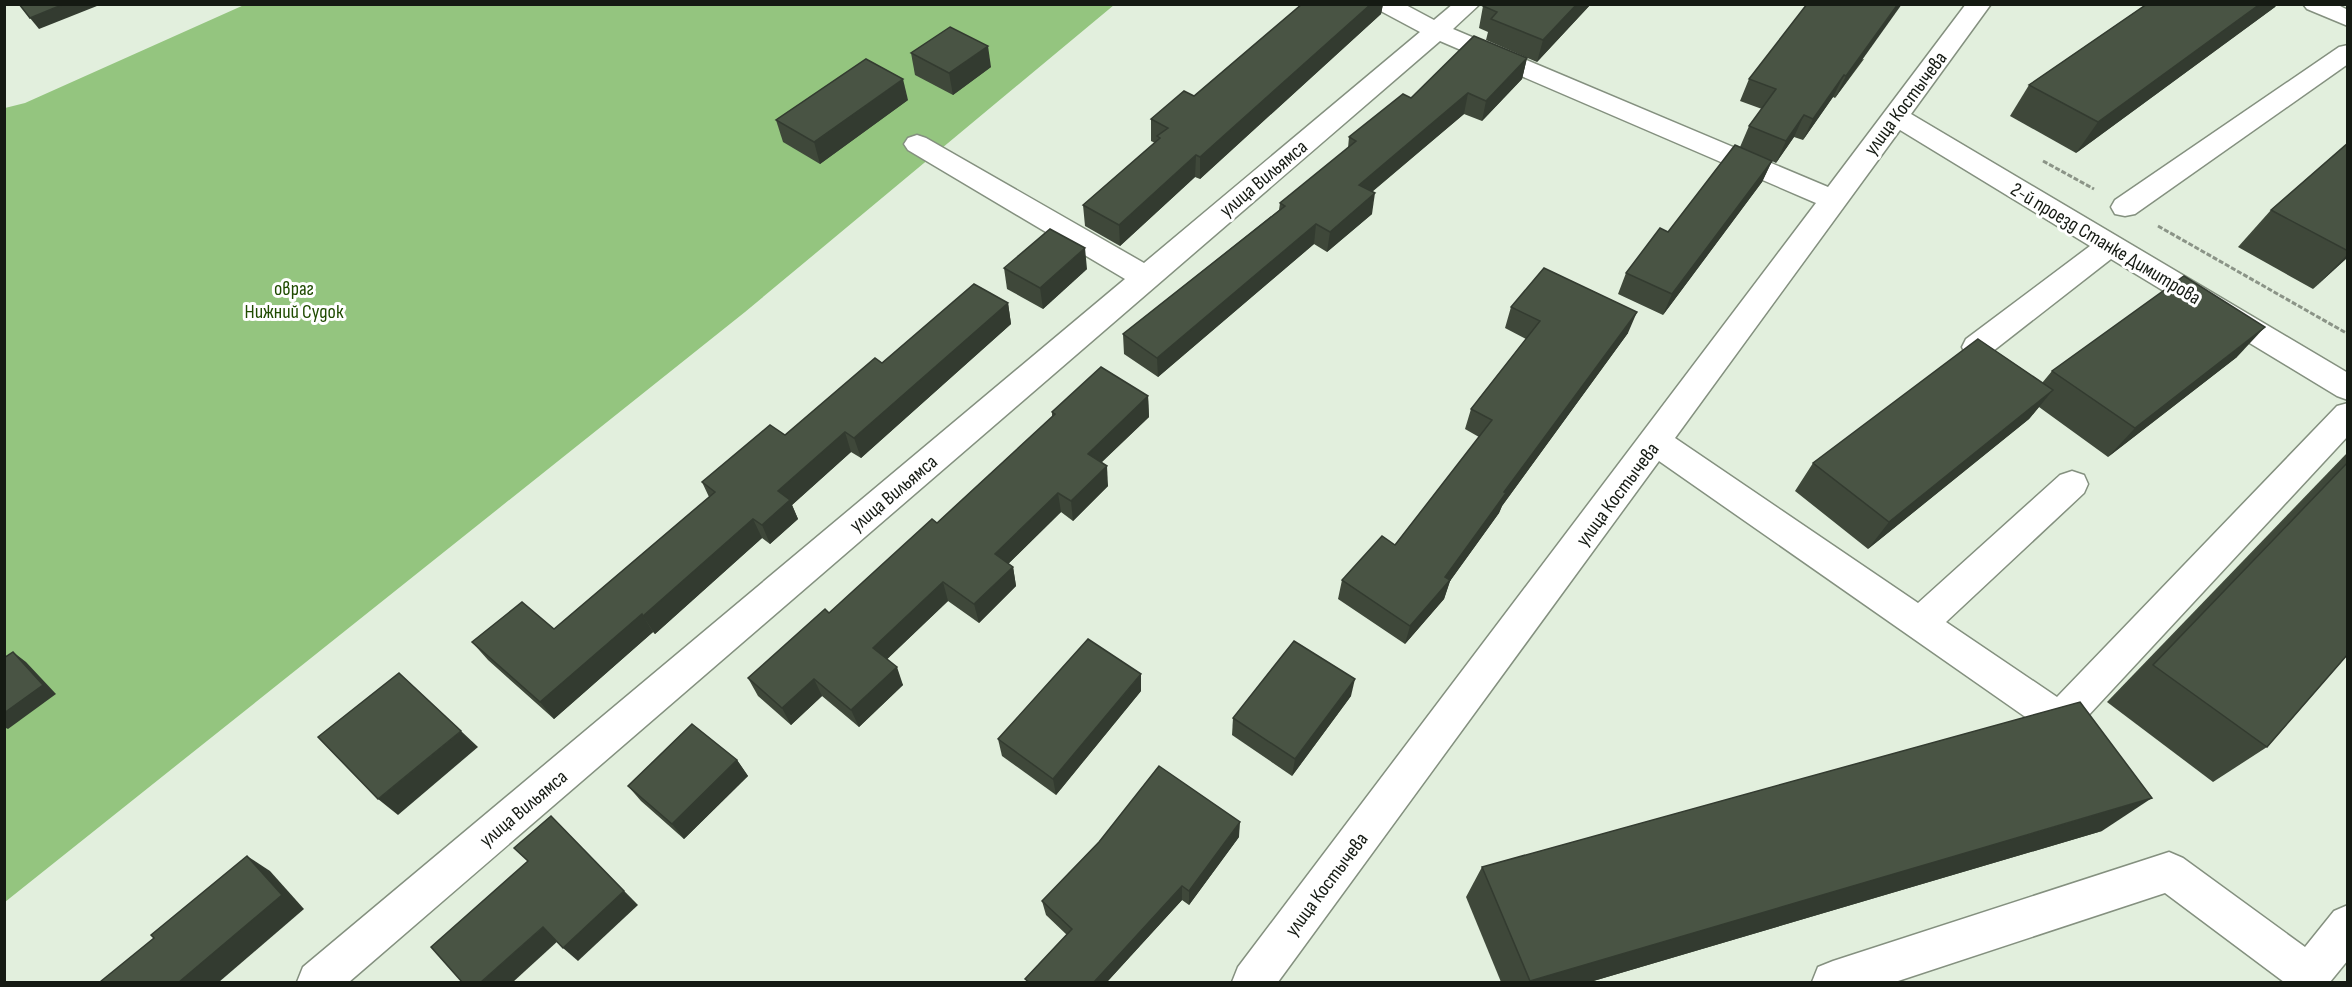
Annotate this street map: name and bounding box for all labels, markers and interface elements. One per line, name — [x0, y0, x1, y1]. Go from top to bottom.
street label: улица Костычева — [1859, 47, 1953, 160]
street label: улица Вильямса — [1215, 135, 1312, 222]
street label: 2-й проезд Станке Димитрова — [2006, 178, 2205, 310]
park label: овраг Нижний Судок — [245, 277, 344, 324]
street label: улица Костычева — [1571, 438, 1665, 551]
street label: улица Вильямса — [845, 450, 942, 537]
street label: улица Вильямса — [475, 765, 572, 852]
street label: улица Костычева — [1280, 828, 1374, 941]

